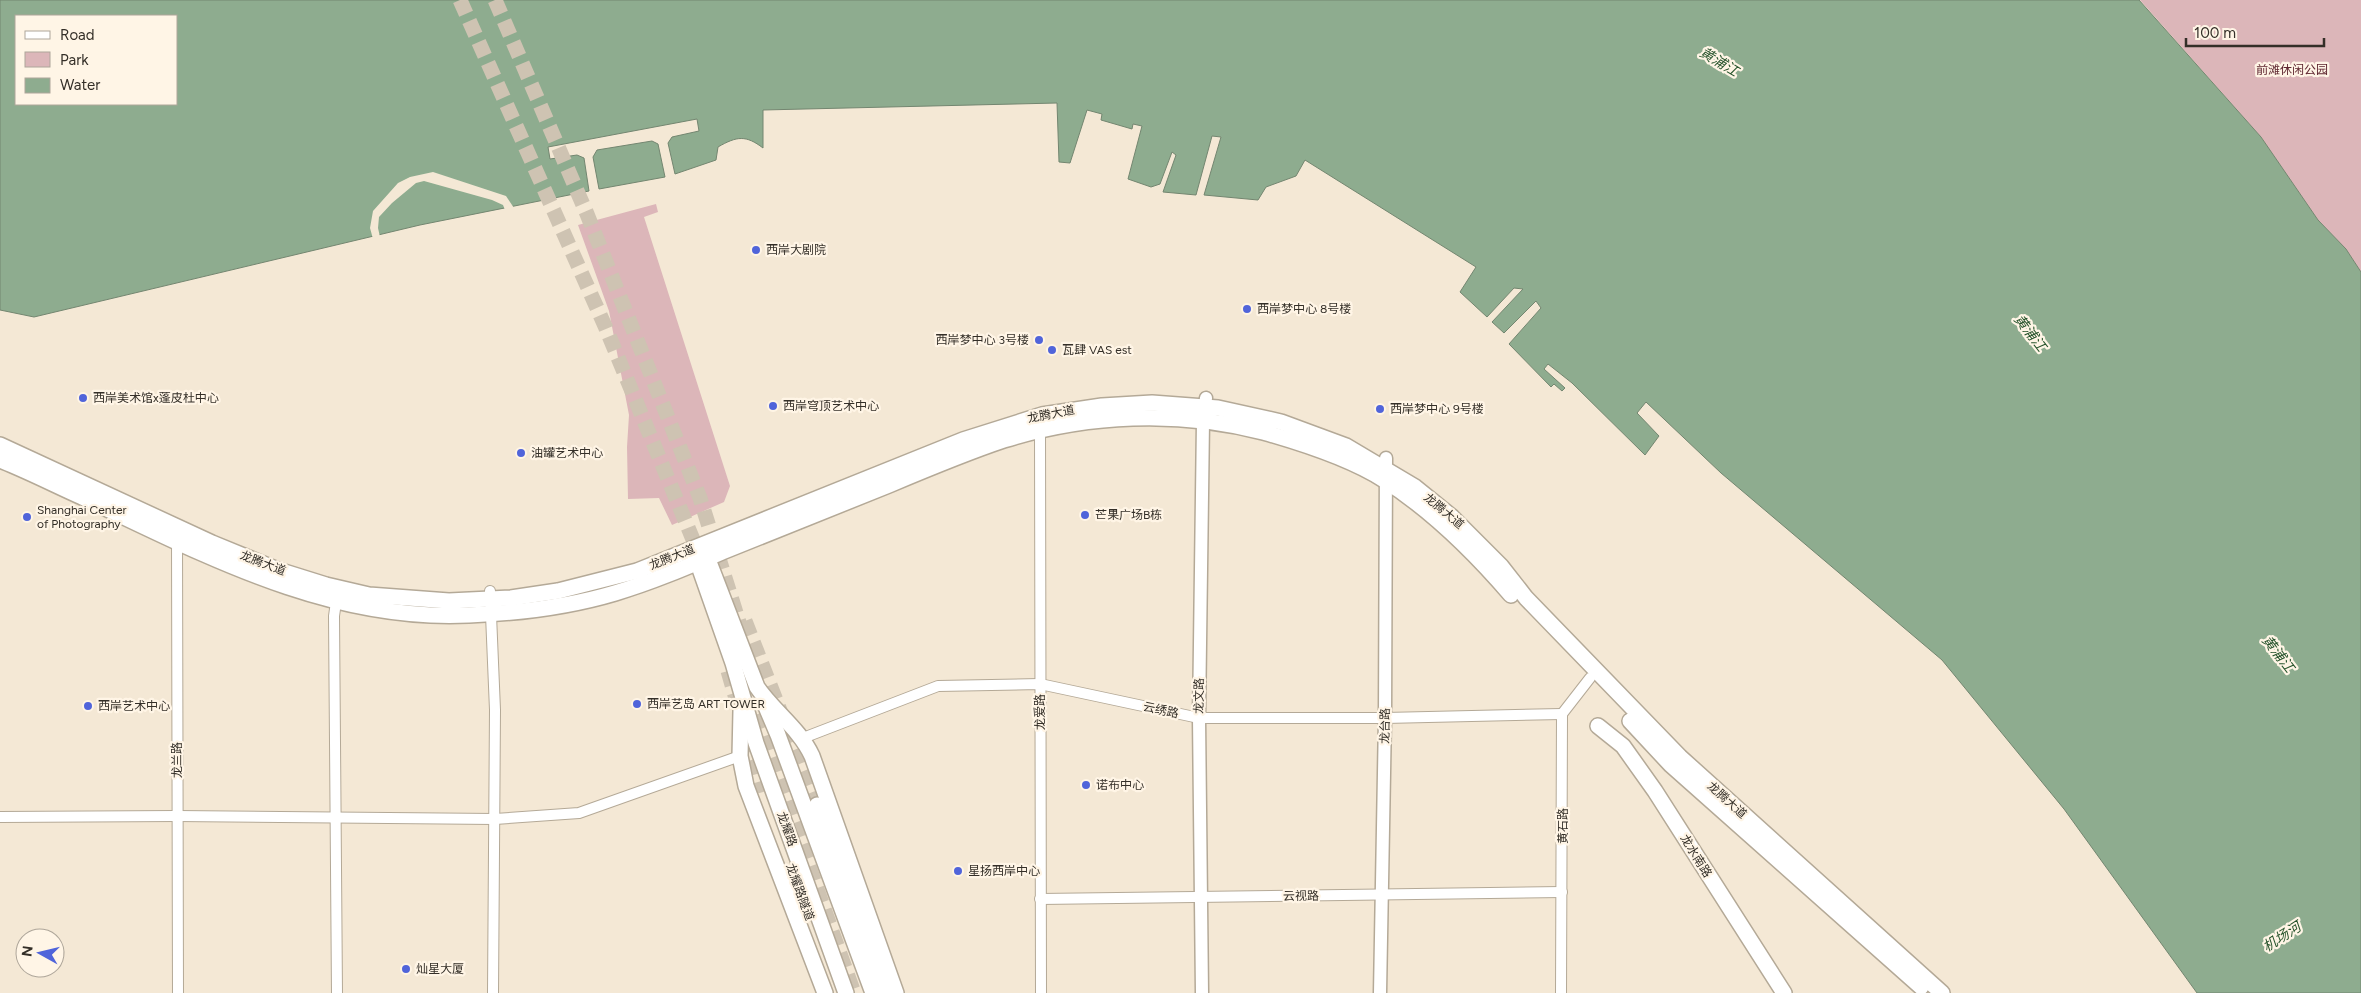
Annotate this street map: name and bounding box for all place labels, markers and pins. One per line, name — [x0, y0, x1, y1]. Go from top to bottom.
place label: 西岸大剧院 — [766, 243, 826, 257]
marker: 西岸大剧院 — [750, 244, 762, 256]
place label: 西岸梦中心 8号楼 — [1257, 302, 1351, 316]
marker: 西岸梦中心 8号楼 — [1241, 303, 1253, 315]
place label: 西岸梦中心 3号楼 — [936, 333, 1029, 347]
marker: 西岸梦中心 3号楼 — [1033, 334, 1045, 346]
place label: 瓦肆 VAS est — [1062, 343, 1132, 357]
marker: 瓦肆 VAS est — [1046, 344, 1058, 356]
place label: 西岸美术馆x蓬皮杜中心 — [93, 391, 219, 405]
marker: 西岸美术馆x蓬皮杜中心 — [77, 392, 89, 404]
place label: 西岸穹顶艺术中心 — [783, 399, 879, 413]
marker: 西岸穹顶艺术中心 — [767, 400, 779, 412]
place label: 西岸梦中心 9号楼 — [1390, 402, 1484, 416]
marker: 西岸梦中心 9号楼 — [1374, 403, 1386, 415]
place label: 油罐艺术中心 — [531, 446, 603, 460]
marker: 油罐艺术中心 — [515, 447, 527, 459]
place label: Shanghai Center of Photography — [37, 503, 127, 531]
place label: 芒果广场B栋 — [1095, 508, 1162, 522]
marker: 芒果广场B栋 — [1079, 509, 1091, 521]
marker: Shanghai Center of Photography — [21, 511, 33, 523]
place label: 西岸艺岛 ART TOWER — [647, 697, 765, 711]
marker: 西岸艺岛 ART TOWER — [631, 698, 643, 710]
place label: 西岸艺术中心 — [98, 699, 170, 713]
marker: 西岸艺术中心 — [82, 700, 94, 712]
place label: 诺布中心 — [1096, 778, 1144, 792]
marker: 诺布中心 — [1080, 779, 1092, 791]
place label: 星扬西岸中心 — [968, 864, 1040, 878]
marker: 星扬西岸中心 — [952, 865, 964, 877]
place label: 灿星大厦 — [416, 962, 464, 976]
marker: 灿星大厦 — [400, 963, 412, 975]

